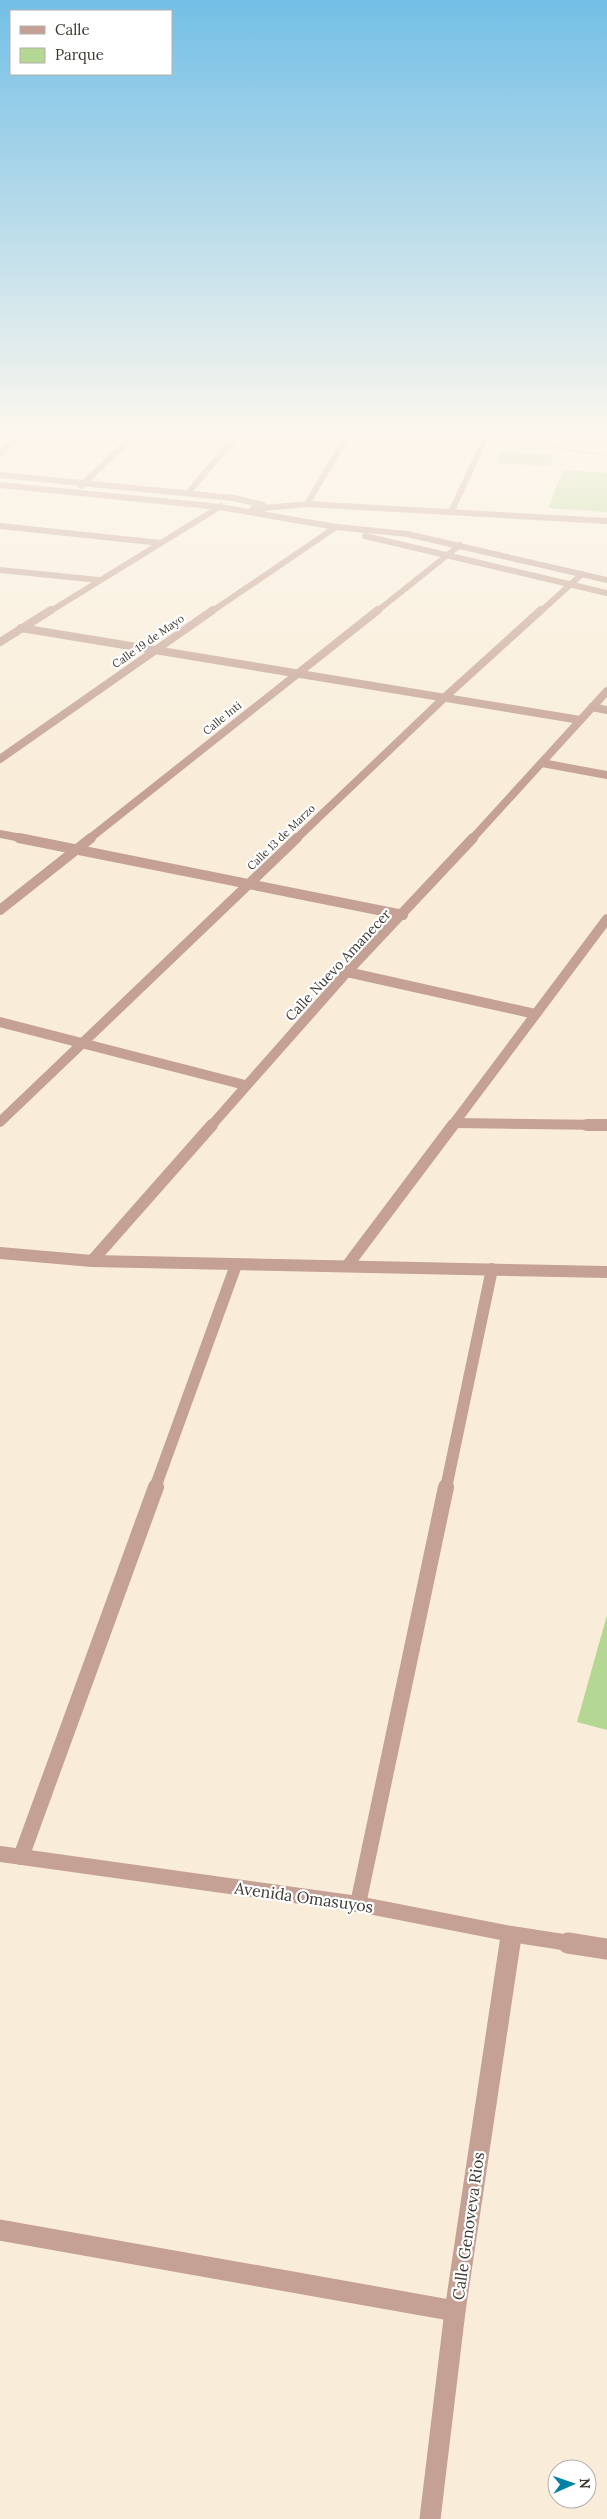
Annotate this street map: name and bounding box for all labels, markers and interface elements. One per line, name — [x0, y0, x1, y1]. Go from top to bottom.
legend — [10, 10, 172, 75]
text: Calle — [55, 20, 90, 39]
text: Parque — [55, 45, 104, 64]
street label: Calle 19 de Mayo — [109, 611, 187, 671]
street label: Calle Inti — [200, 698, 244, 738]
street label: Calle 13 de Marzo — [244, 801, 318, 873]
street label: Calle Nuevo Amanecer — [281, 905, 395, 1025]
street label: Avenida Omasuyos — [232, 1877, 375, 1917]
street label: Calle Genoveva Rios — [448, 2151, 488, 2301]
north arrow — [547, 2459, 597, 2509]
text: N — [576, 2478, 594, 2489]

